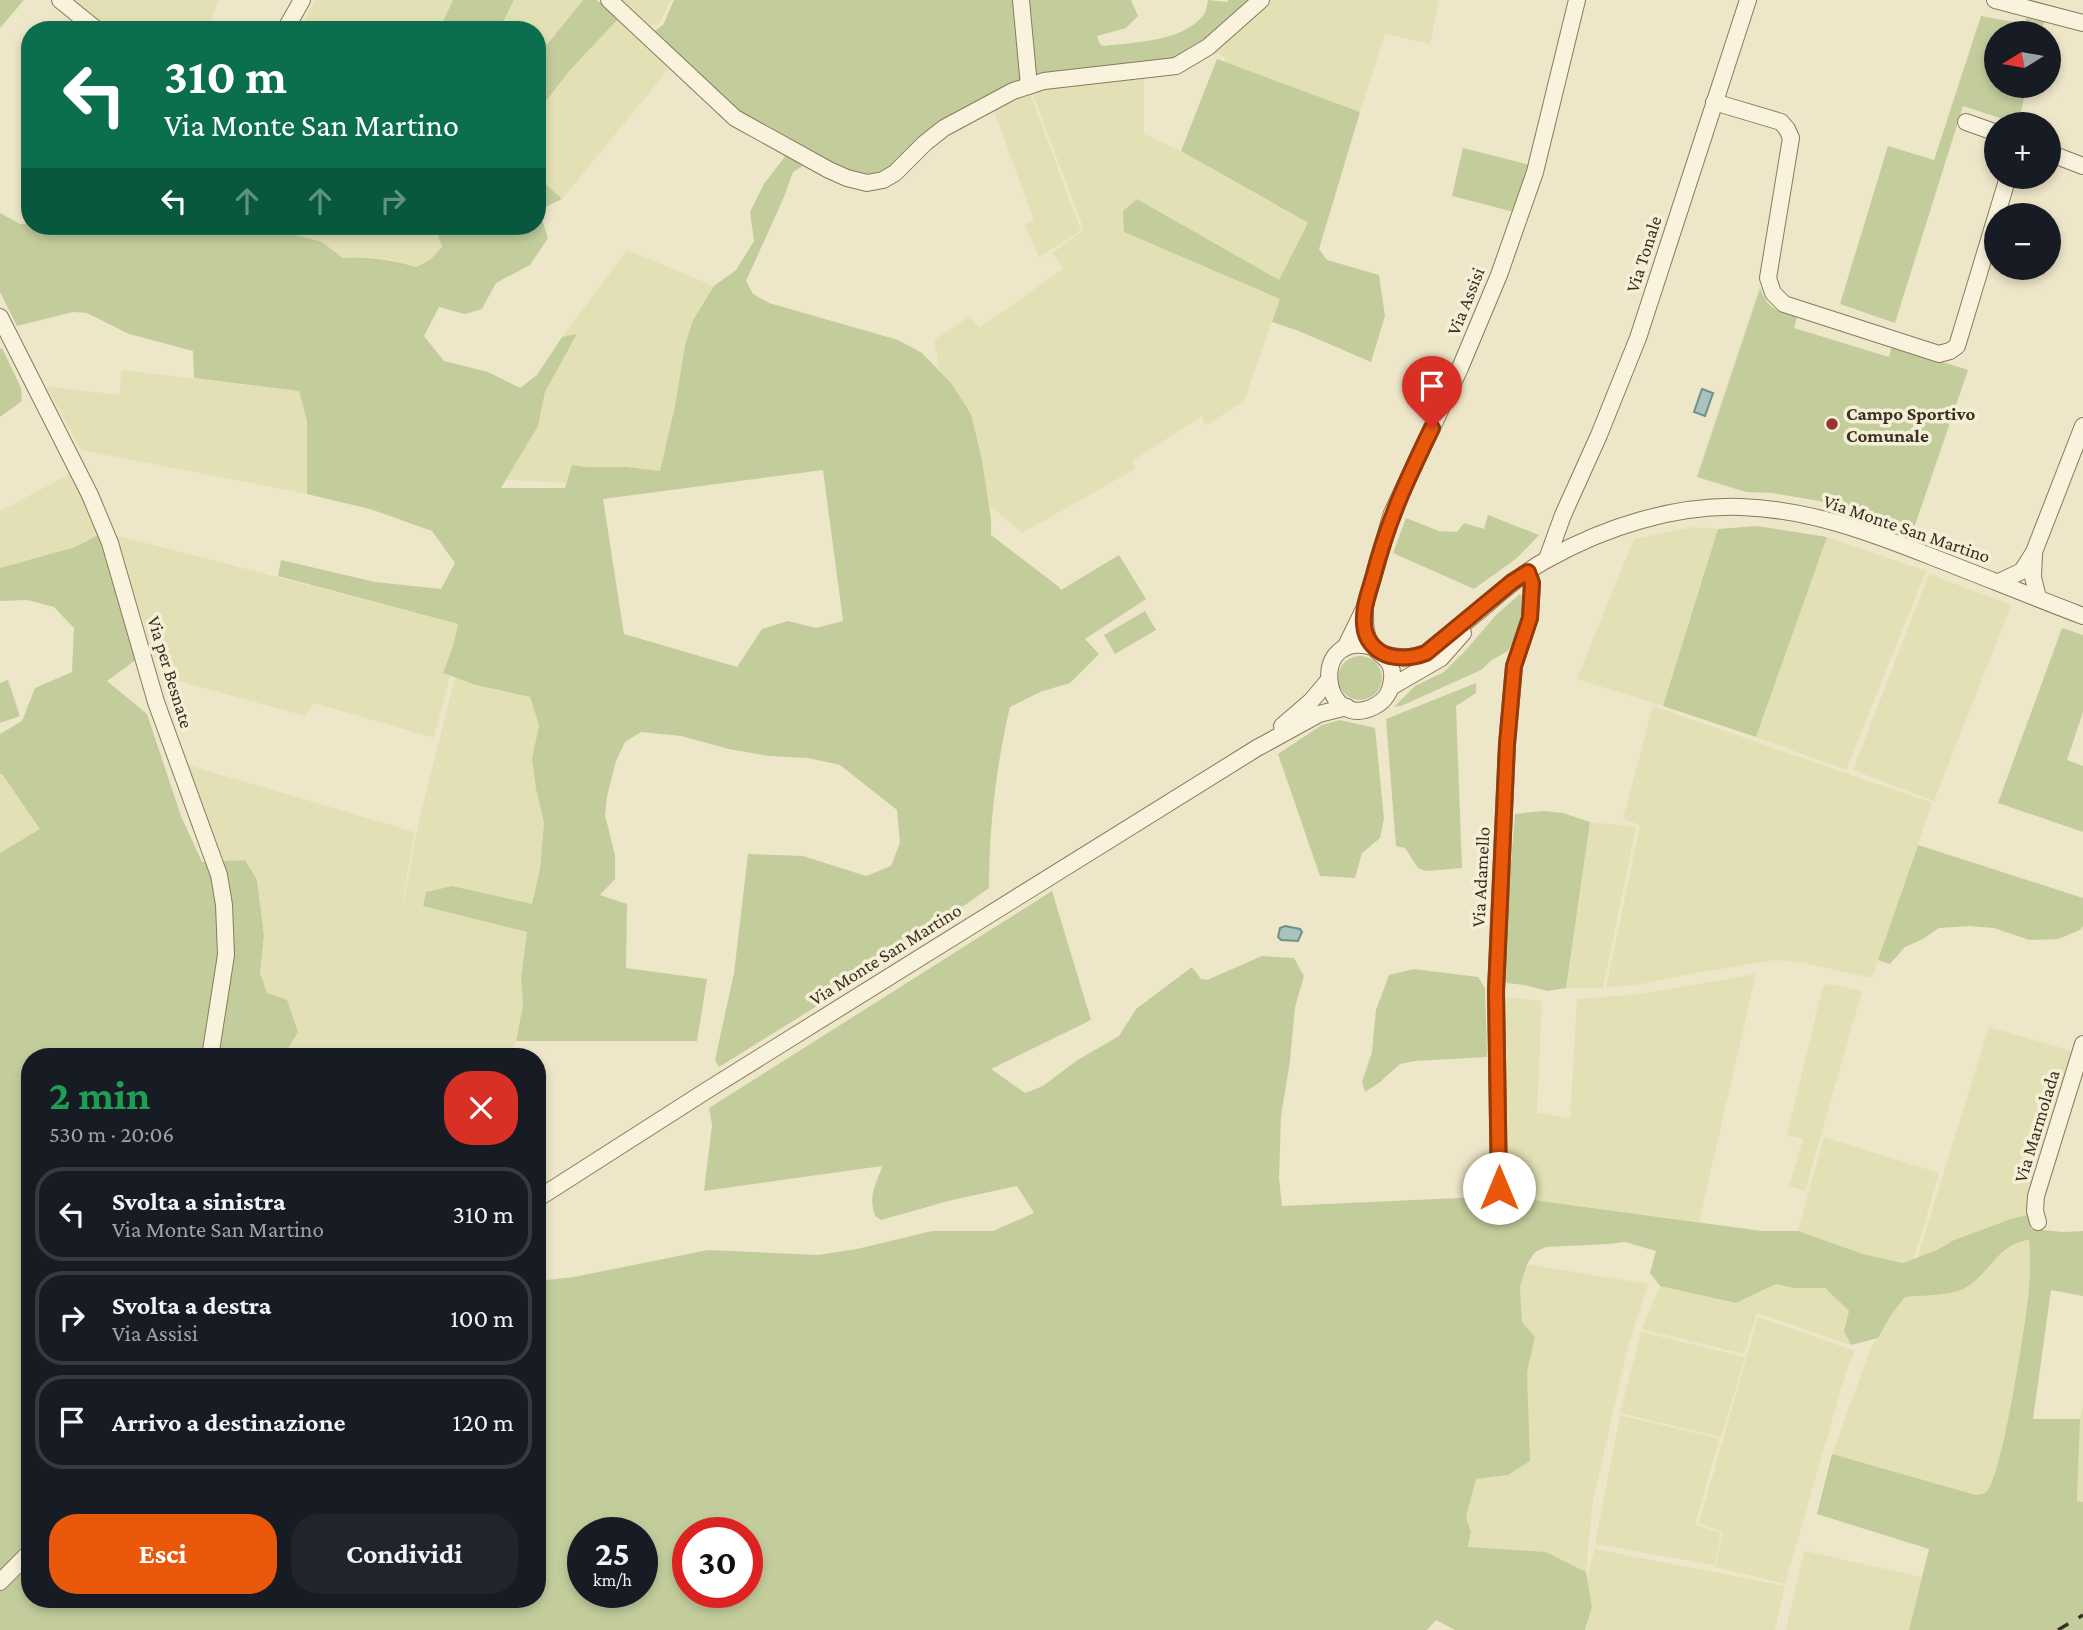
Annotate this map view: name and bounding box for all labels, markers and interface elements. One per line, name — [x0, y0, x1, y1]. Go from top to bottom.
north arrow — [1984, 21, 2062, 98]
map controls — [1984, 21, 2061, 280]
icon: left — [49, 49, 140, 140]
text: 310 m — [164, 49, 287, 104]
text: Via Monte San Martino — [164, 107, 459, 143]
button: + — [1984, 112, 2061, 189]
icon: left — [155, 182, 193, 220]
icon: ahead — [228, 182, 266, 220]
icon: ahead — [301, 182, 339, 220]
icon: right — [374, 182, 412, 220]
button: − — [1984, 203, 2061, 280]
street label: Via Tonale — [1621, 213, 1666, 295]
street label: Via Assisi — [1442, 264, 1489, 338]
pin — [1402, 356, 1462, 428]
icon: arrive — [1413, 367, 1451, 405]
place label: Campo Sportivo Comunale — [1846, 403, 1976, 446]
marker: Campo Sportivo Comunale — [1824, 416, 1840, 432]
street label: Via Monte San Martino — [1821, 490, 1993, 567]
street label: Via per Besnate — [143, 614, 198, 731]
street label: Via Adamello — [1467, 826, 1494, 928]
street label: Via Monte San Martino — [805, 899, 965, 1010]
street label: Via Marmolada — [2009, 1067, 2064, 1185]
text: 2 min — [49, 1071, 150, 1118]
button: close — [444, 1071, 518, 1145]
text: 530 m · 20:06 — [49, 1121, 174, 1147]
position arrow — [1462, 1151, 1536, 1225]
text: Svolta a sinistra — [112, 1187, 286, 1216]
icon: left — [53, 1195, 91, 1233]
text: 310 m — [453, 1200, 514, 1229]
text: Via Monte San Martino — [112, 1216, 324, 1242]
text: Svolta a destra — [112, 1291, 271, 1320]
icon: right — [53, 1299, 91, 1337]
text: 100 m — [450, 1304, 514, 1333]
text: Via Assisi — [112, 1320, 198, 1346]
icon: arrive — [53, 1403, 91, 1441]
text: Arrivo a destinazione — [112, 1408, 346, 1437]
text: 120 m — [453, 1408, 514, 1437]
button: Esci — [49, 1514, 277, 1594]
button: Condividi — [291, 1514, 518, 1594]
speed limit sign: 30 — [672, 1517, 763, 1608]
text: 25 — [595, 1534, 630, 1573]
text: km/h — [593, 1570, 632, 1590]

